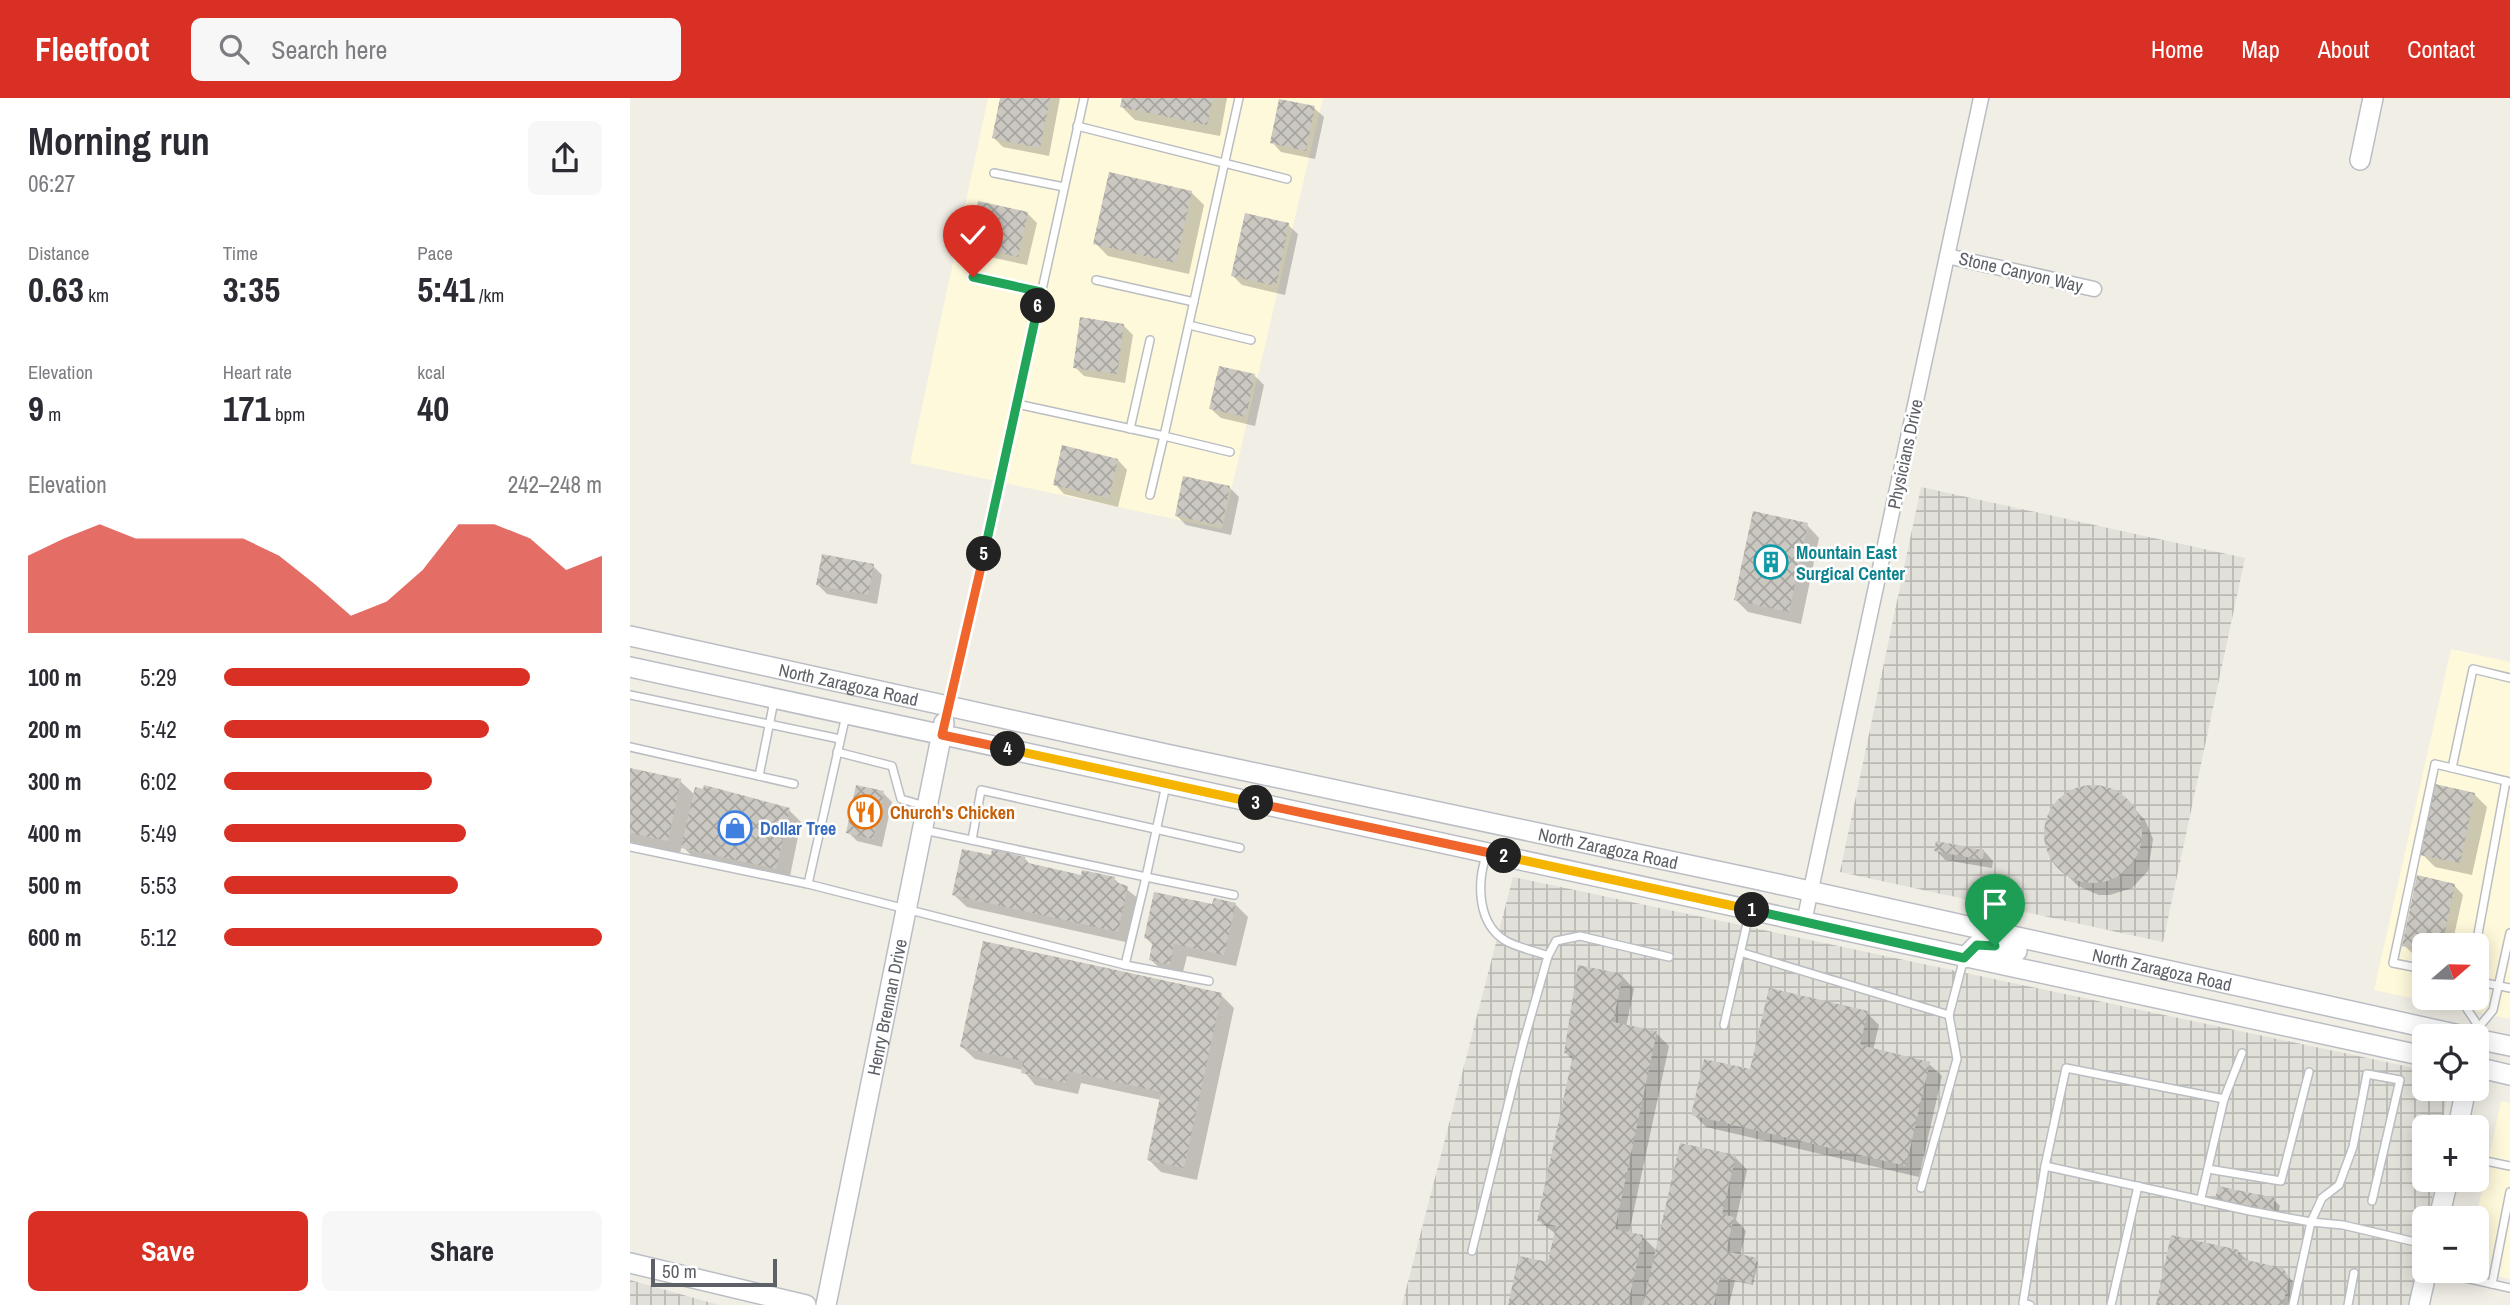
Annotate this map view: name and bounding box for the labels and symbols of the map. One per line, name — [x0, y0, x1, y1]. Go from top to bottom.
pin — [943, 205, 1003, 277]
street label: Stone Canyon Way — [1956, 246, 2086, 299]
pin: 6 — [1020, 288, 1056, 324]
street label: Physicians Drive — [1881, 397, 1929, 511]
pin: 5 — [966, 536, 1002, 572]
place label: Mountain East Surgical Center — [1796, 540, 1905, 586]
building icon: Mountain East Surgical Center — [1752, 543, 1790, 581]
street label: North Zaragoza Road — [777, 657, 921, 712]
pin: 4 — [990, 732, 1026, 766]
pin: 3 — [1238, 786, 1274, 820]
restaurant icon: Church's Chicken — [846, 793, 884, 831]
place label: Church's Chicken — [890, 800, 1015, 825]
shop icon: Dollar Tree — [716, 809, 754, 847]
place label: Dollar Tree — [760, 816, 836, 841]
street label: North Zaragoza Road — [1536, 821, 1680, 875]
pin: 2 — [1486, 838, 1522, 874]
pin — [1965, 874, 2025, 946]
pin: 1 — [1734, 892, 1770, 928]
north arrow — [2412, 933, 2488, 1010]
street label: Henry Brennan Drive — [860, 937, 912, 1078]
street label: North Zaragoza Road — [2090, 942, 2234, 997]
scale bar — [651, 1256, 777, 1288]

